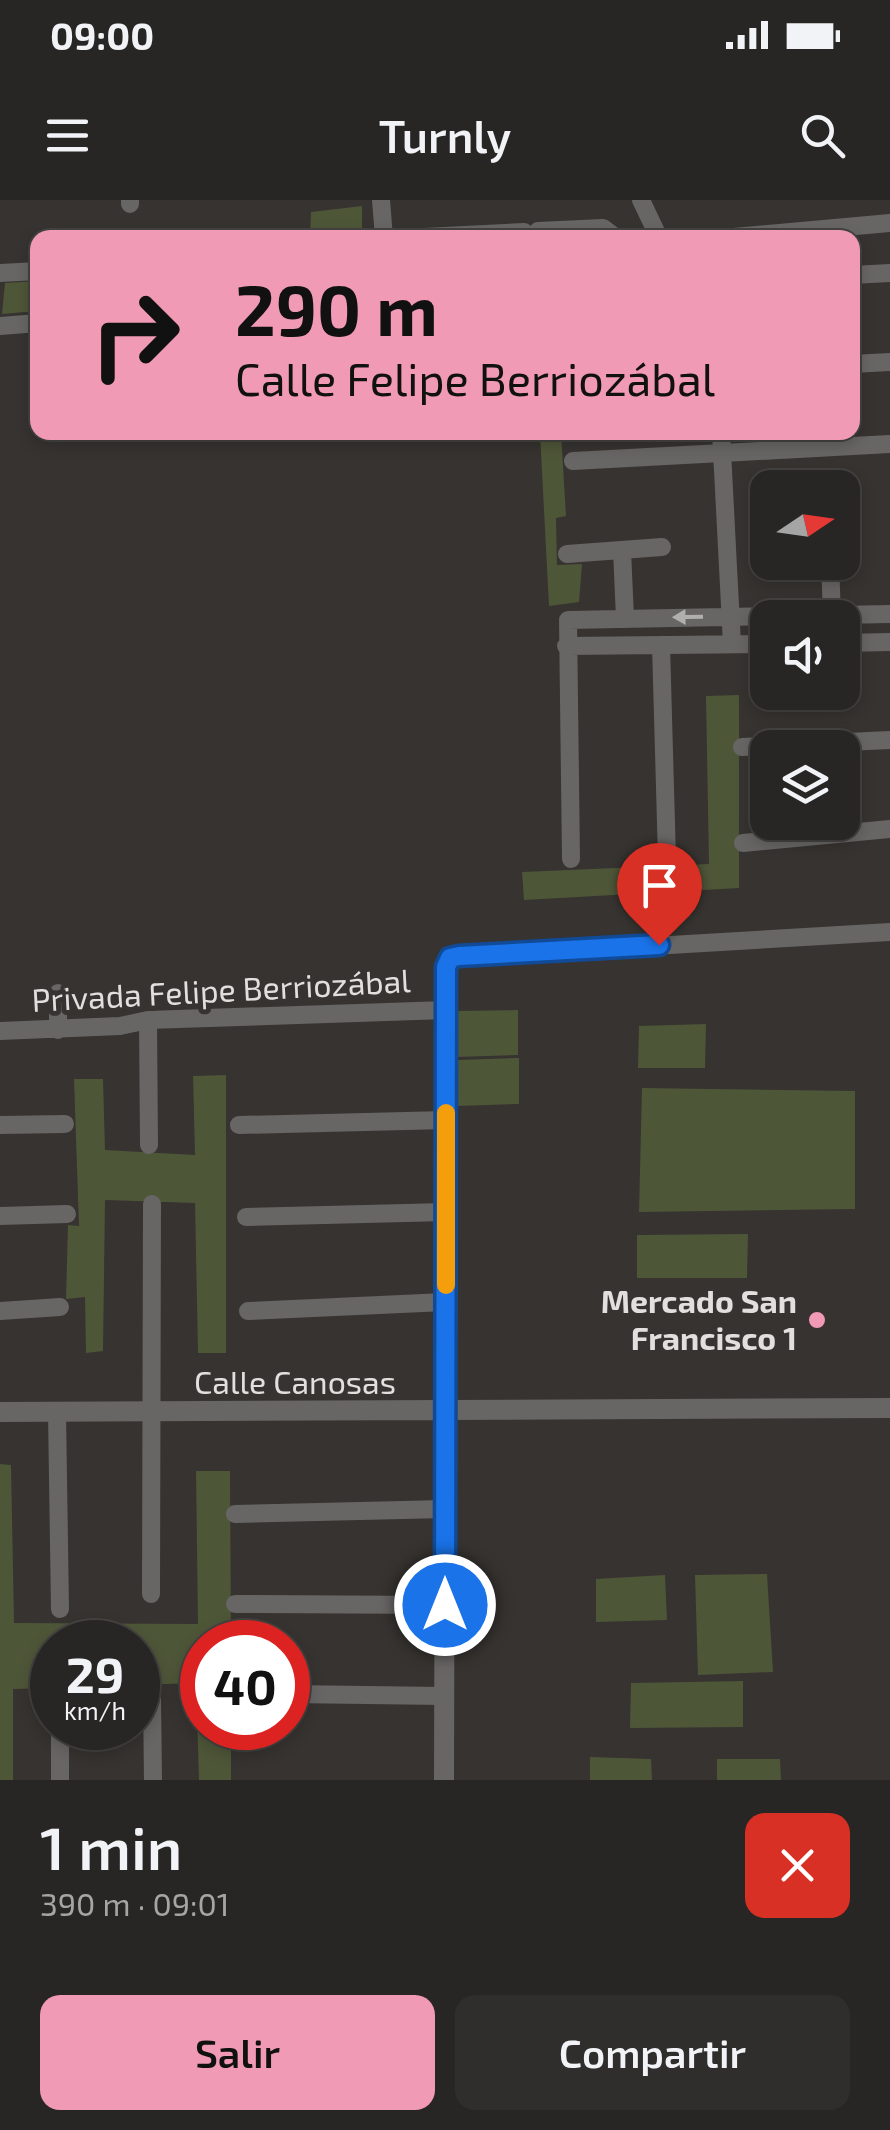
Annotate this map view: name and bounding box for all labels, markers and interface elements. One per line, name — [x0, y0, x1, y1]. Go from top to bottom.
text: 09:00 — [50, 12, 154, 58]
icon: menu — [40, 108, 95, 163]
text: Turnly — [379, 108, 511, 162]
icon: search — [795, 108, 850, 163]
text: 290 m — [235, 266, 438, 350]
icon: right — [70, 270, 200, 400]
text: Calle Felipe Berriozábal — [235, 351, 715, 405]
north arrow — [750, 470, 860, 580]
map controls — [750, 470, 860, 840]
button: sound — [750, 600, 860, 710]
one-way arrow — [671, 609, 703, 625]
button: layers — [750, 730, 860, 840]
pin — [617, 843, 702, 946]
icon: arrive — [632, 858, 687, 913]
street label: Privada Felipe Berriozábal — [31, 960, 412, 1018]
place label: Mercado San Francisco 1 — [601, 1281, 797, 1356]
marker: Mercado San Francisco 1 — [806, 1309, 828, 1331]
street label: Calle Canosas — [194, 1362, 396, 1400]
position arrow — [393, 1553, 497, 1657]
speed limit sign: 40 — [180, 1620, 310, 1750]
text: 29 — [66, 1643, 124, 1703]
text: km/h — [64, 1695, 126, 1725]
text: 1 min — [40, 1810, 182, 1882]
button: close — [745, 1813, 850, 1918]
text: 390 m · 09:01 — [40, 1884, 230, 1922]
button: Salir — [40, 1995, 435, 2110]
button: Compartir — [455, 1995, 850, 2110]

